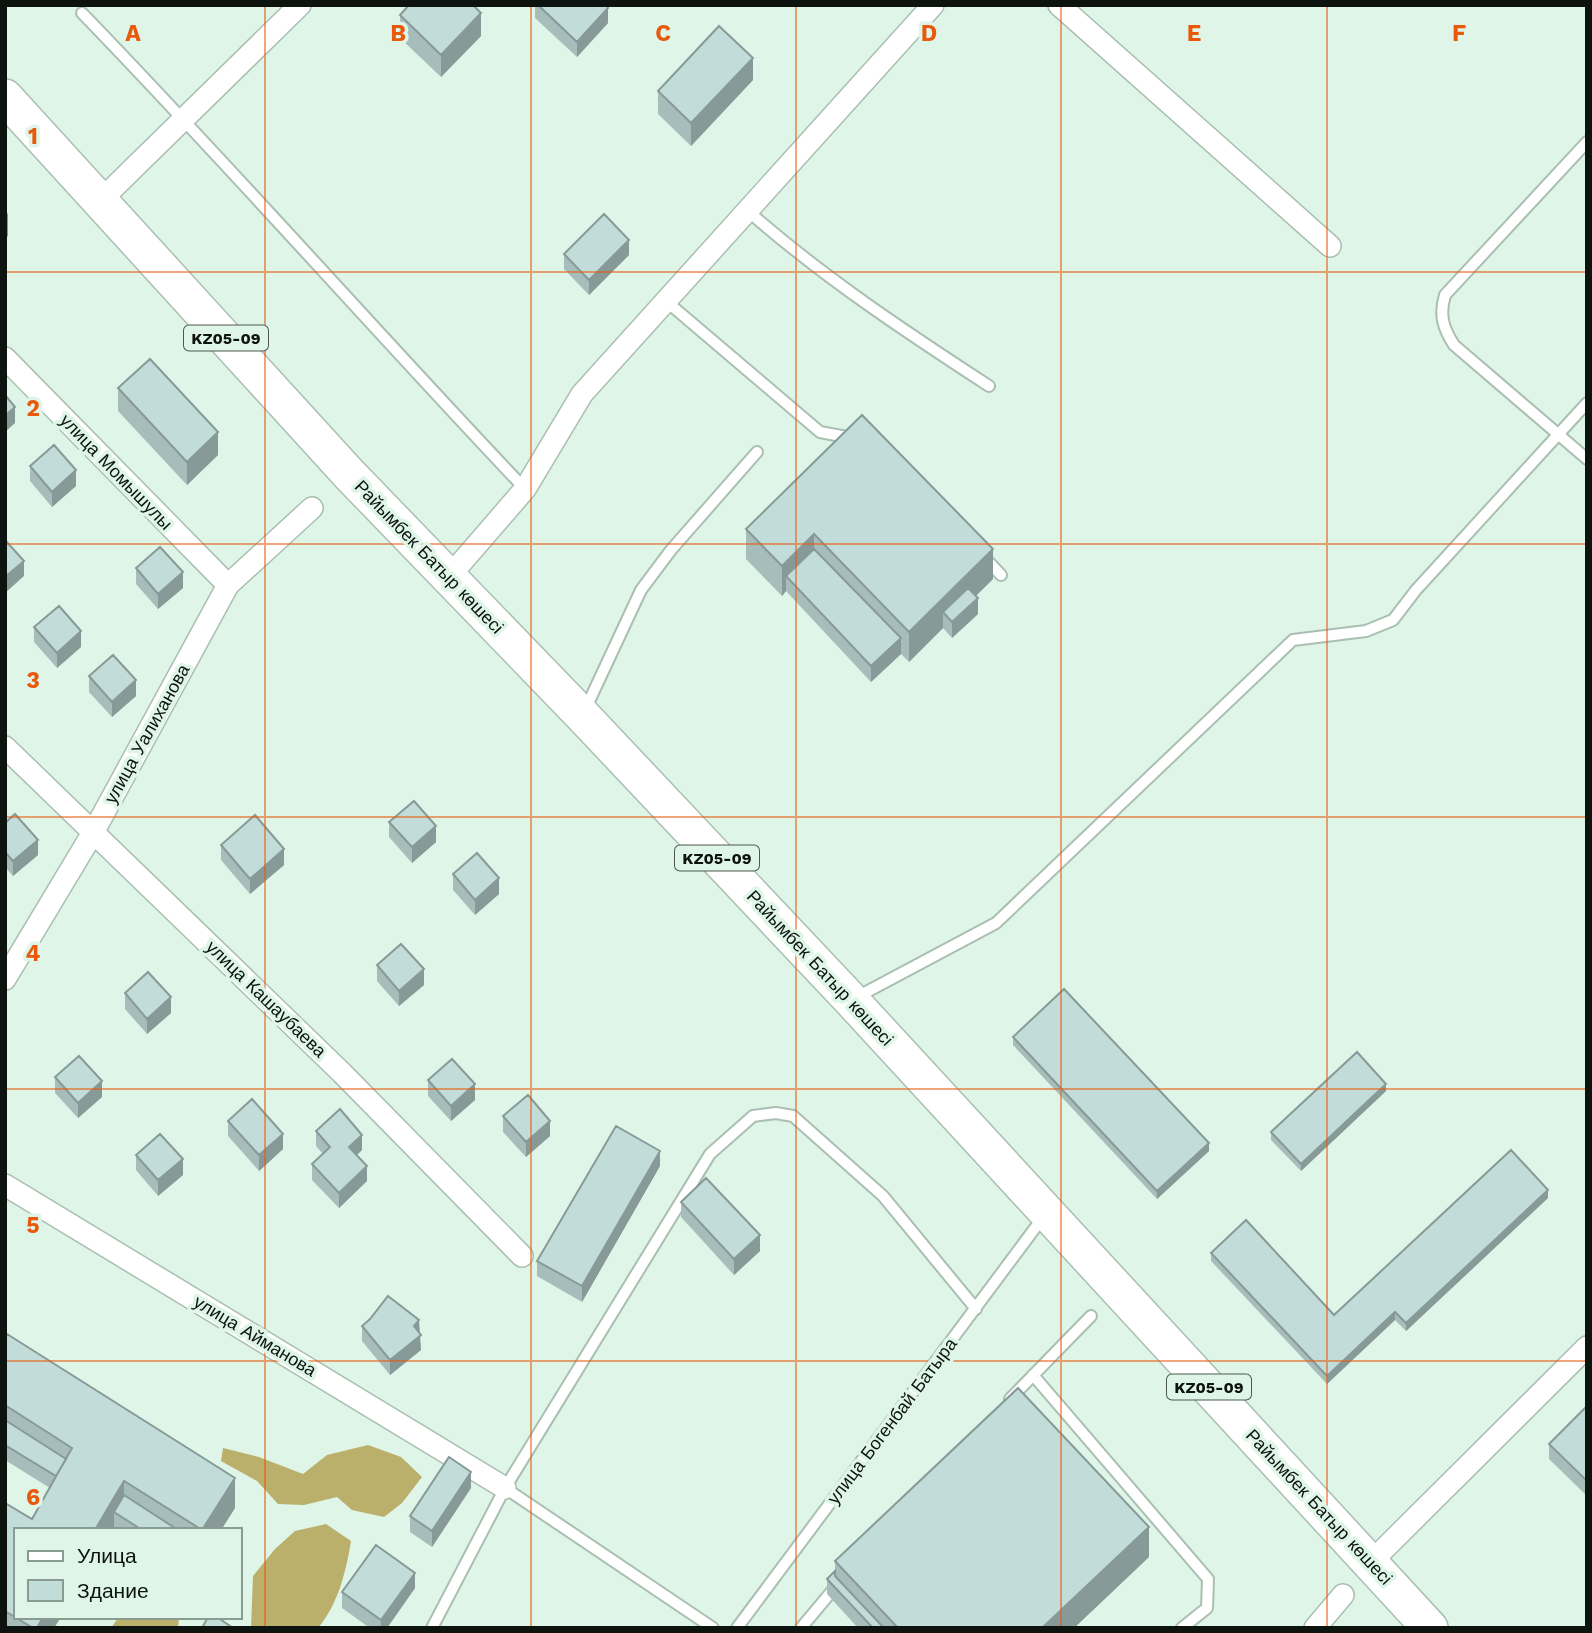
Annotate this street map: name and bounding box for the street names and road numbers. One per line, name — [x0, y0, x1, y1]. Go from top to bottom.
road number: KZ05-09 — [184, 326, 268, 350]
street label: улица Момышулы — [56, 409, 177, 534]
street label: Райымбек Батыр көшесі — [351, 476, 508, 638]
street label: улица Уалиханова — [100, 660, 194, 807]
road number: KZ05-09 — [675, 846, 759, 870]
street label: Райымбек Батыр көшесі — [743, 886, 898, 1050]
street label: улица Кашаубаева — [202, 936, 331, 1062]
street label: улица Айманова — [190, 1291, 321, 1381]
street label: улица Богенбай Батыра — [822, 1333, 961, 1508]
road number: KZ05-09 — [1167, 1374, 1251, 1400]
street label: Райымбек Батыр көшесі — [1242, 1425, 1397, 1589]

